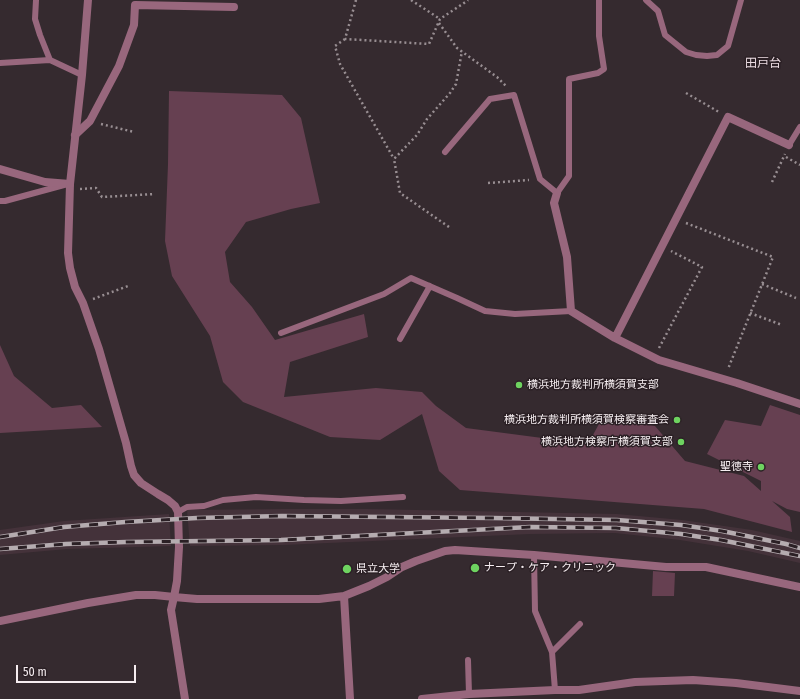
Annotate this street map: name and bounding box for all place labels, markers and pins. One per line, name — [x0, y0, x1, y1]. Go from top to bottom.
place label: 横浜地方裁判所横須賀支部 — [527, 378, 659, 392]
marker: 横浜地方裁判所横須賀支部 — [514, 380, 524, 390]
place label: 横浜地方裁判所横須賀検察審査会 — [504, 413, 669, 427]
marker: 横浜地方裁判所横須賀検察審査会 — [672, 415, 682, 425]
place label: 横浜地方検察庁横須賀支部 — [541, 435, 673, 449]
marker: 横浜地方検察庁横須賀支部 — [676, 437, 686, 447]
place label: 聖徳寺 — [720, 460, 753, 474]
marker: 聖徳寺 — [756, 462, 766, 472]
place label: ナープ・ケア・クリニック — [484, 561, 616, 575]
place label: 県立大学 — [356, 562, 400, 576]
marker: ナープ・ケア・クリニック — [469, 562, 481, 574]
marker: 県立大学 — [341, 563, 353, 575]

